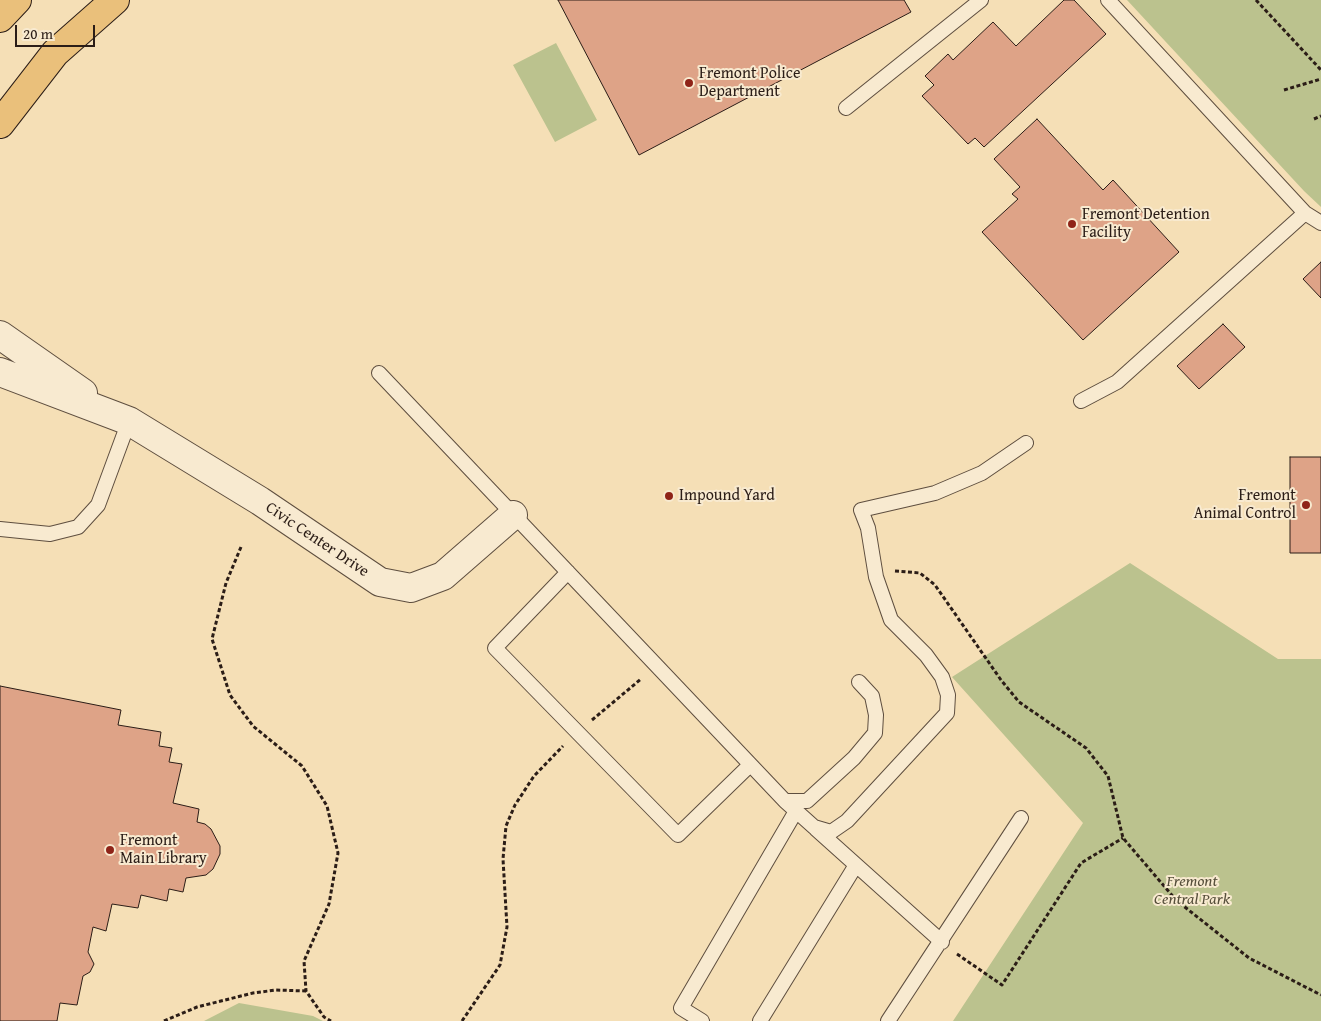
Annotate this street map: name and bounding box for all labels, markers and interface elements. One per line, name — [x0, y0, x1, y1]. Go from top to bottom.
scale bar — [18, 15, 98, 47]
text: 20 m — [23, 23, 53, 44]
place label: Fremont Police Department — [699, 64, 800, 102]
marker: Fremont Police Department — [683, 77, 695, 89]
place label: Fremont Detention Facility — [1082, 205, 1210, 243]
marker: Fremont Detention Facility — [1066, 218, 1078, 230]
place label: Impound Yard — [679, 486, 775, 506]
place label: Fremont Animal Control — [1194, 486, 1296, 524]
marker: Impound Yard — [663, 490, 675, 502]
street label: Civic Center Drive — [262, 498, 372, 582]
marker: Fremont Animal Control — [1300, 499, 1312, 511]
place label: Fremont Main Library — [120, 831, 207, 869]
marker: Fremont Main Library — [104, 844, 116, 856]
park label: Fremont Central Park — [1154, 872, 1230, 910]

